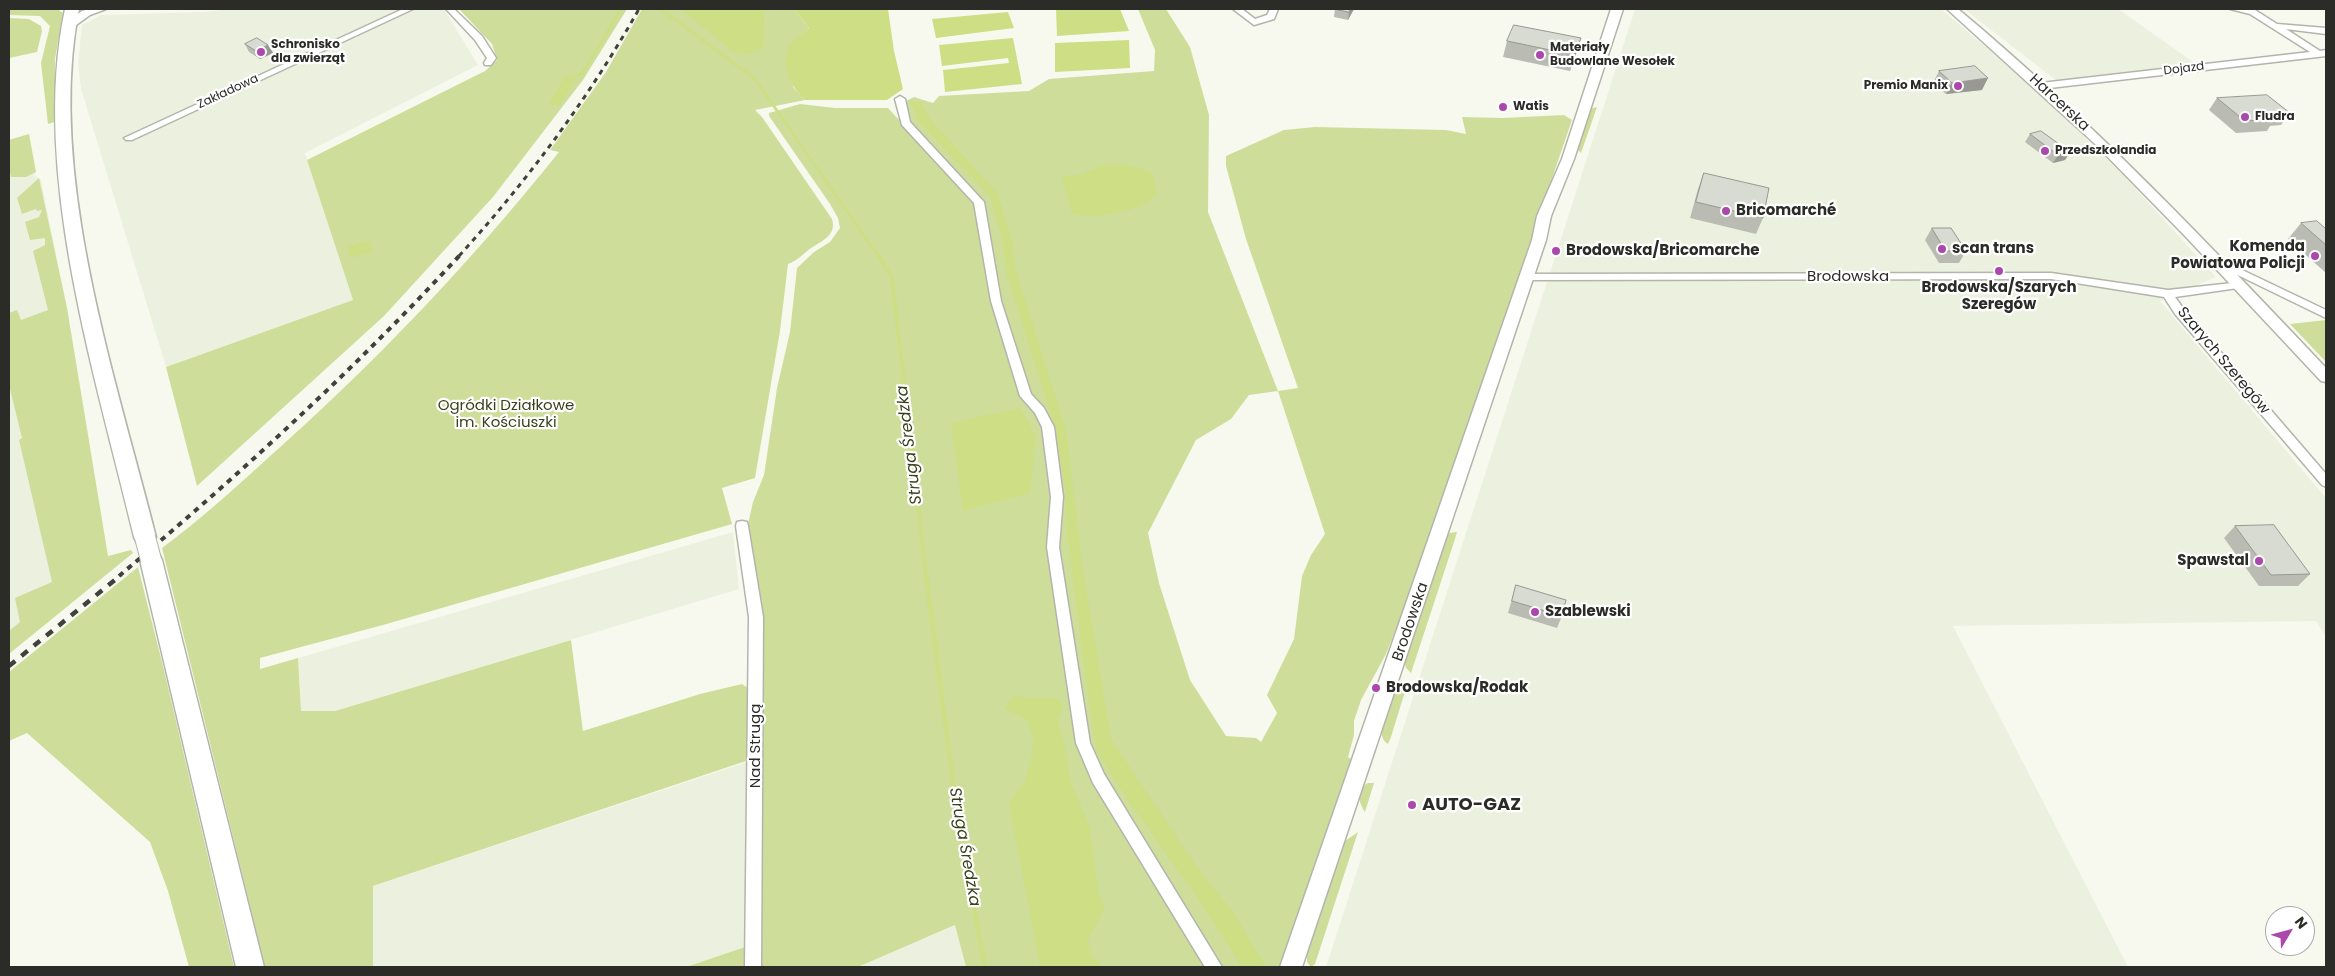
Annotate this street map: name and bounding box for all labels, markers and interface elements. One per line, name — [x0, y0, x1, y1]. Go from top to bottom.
place label: Schronisko dla zwierząt — [271, 38, 345, 66]
place label: Materiały Budowlane Wesołek — [1550, 41, 1675, 69]
marker: Schronisko dla zwierząt — [255, 46, 267, 58]
marker: Materiały Budowlane Wesołek — [1534, 49, 1546, 61]
street label: Dojazd — [2163, 59, 2205, 79]
street label: Harcerska — [2025, 71, 2093, 135]
street label: Zakładowa — [195, 72, 261, 112]
place label: Premio Manix — [1864, 79, 1948, 93]
marker: Premio Manix — [1952, 80, 1964, 92]
place label: Watis — [1513, 100, 1549, 114]
marker: Watis — [1497, 101, 1509, 113]
place label: Fludra — [2255, 110, 2295, 124]
marker: Fludra — [2239, 111, 2251, 123]
place label: Przedszkolandia — [2055, 144, 2156, 158]
marker: Przedszkolandia — [2039, 145, 2051, 157]
place label: Bricomarché — [1736, 202, 1836, 220]
marker: Bricomarché — [1720, 205, 1732, 217]
place label: Komenda Powiatowa Policji — [2171, 238, 2305, 273]
place label: scan trans — [1952, 240, 2034, 258]
place label: Brodowska/Bricomarche — [1566, 242, 1759, 260]
marker: scan trans — [1936, 243, 1948, 255]
marker: Brodowska/Bricomarche — [1550, 245, 1562, 257]
marker: Komenda Powiatowa Policji — [2309, 250, 2321, 262]
marker: Brodowska/Szarych Szeregów — [1993, 265, 2005, 277]
street label: Brodowska — [1807, 268, 1889, 286]
place label: Brodowska/Szarych Szeregów — [1921, 279, 2077, 314]
street label: Szarych Szeregów — [2173, 304, 2273, 418]
water label: Struga Średzka — [893, 384, 927, 506]
park label: Ogródki Działkowe im. Kościuszki — [438, 397, 574, 432]
place label: Spawstal — [2177, 552, 2249, 570]
marker: Spawstal — [2253, 555, 2265, 567]
street label: Brodowska — [1389, 580, 1433, 664]
place label: Szablewski — [1545, 603, 1631, 621]
marker: Szablewski — [1529, 606, 1541, 618]
place label: Brodowska/Rodak — [1386, 679, 1528, 697]
marker: Brodowska/Rodak — [1370, 682, 1382, 694]
street label: Nad Strugą — [747, 704, 765, 788]
water label: Struga Średzka — [944, 786, 984, 908]
place label: AUTO-GAZ — [1422, 794, 1521, 816]
marker: AUTO-GAZ — [1406, 799, 1418, 811]
north arrow — [2265, 906, 2315, 956]
text: N — [2290, 912, 2312, 933]

